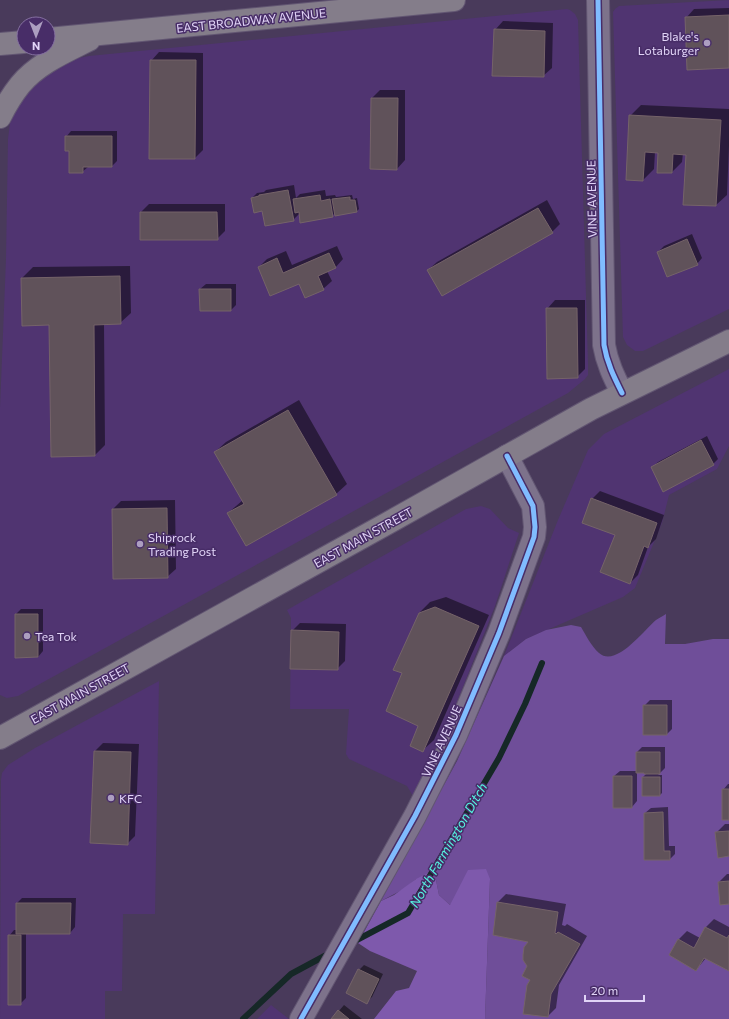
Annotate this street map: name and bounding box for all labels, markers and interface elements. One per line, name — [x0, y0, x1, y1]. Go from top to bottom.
street label: EAST BROADWAY AVENUE — [175, 5, 327, 35]
north arrow — [16, 16, 56, 56]
place label: Blake's Lotaburger — [638, 29, 699, 57]
marker: Blake's Lotaburger — [702, 38, 712, 48]
text: N — [32, 40, 40, 53]
street label: VINE AVENUE — [583, 160, 599, 238]
street label: EAST MAIN STREET — [311, 504, 415, 570]
place label: Shiprock Trading Post — [148, 530, 216, 558]
marker: Shiprock Trading Post — [135, 539, 145, 549]
place label: Tea Tok — [35, 629, 78, 643]
marker: Tea Tok — [22, 631, 32, 641]
street label: EAST MAIN STREET — [28, 660, 132, 726]
street label: VINE AVENUE — [418, 703, 464, 779]
water label: North Farmington Ditch — [406, 780, 490, 910]
place label: KFC — [119, 791, 142, 805]
marker: KFC — [106, 793, 116, 803]
scale bar — [585, 977, 644, 1003]
text: 20 m — [591, 983, 618, 997]

